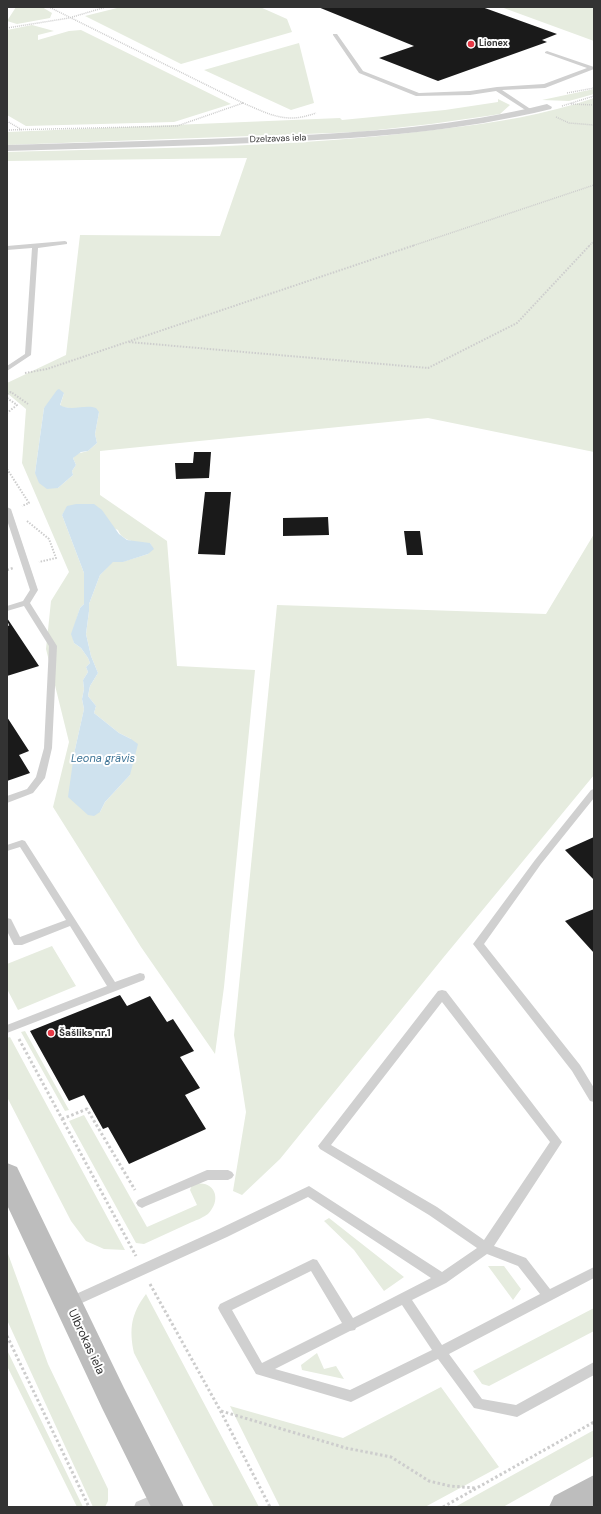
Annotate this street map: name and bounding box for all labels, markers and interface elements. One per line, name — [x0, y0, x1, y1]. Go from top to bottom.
marker: Lionex — [466, 39, 476, 49]
place label: Lionex — [479, 39, 508, 49]
street label: Dzelzavas iela — [249, 133, 307, 145]
water label: Leona grāvis — [71, 752, 135, 766]
place label: Šašliks nr.1 — [59, 1027, 111, 1039]
marker: Šašliks nr.1 — [46, 1028, 56, 1038]
street label: Ulbrokas iela — [65, 1307, 107, 1377]

